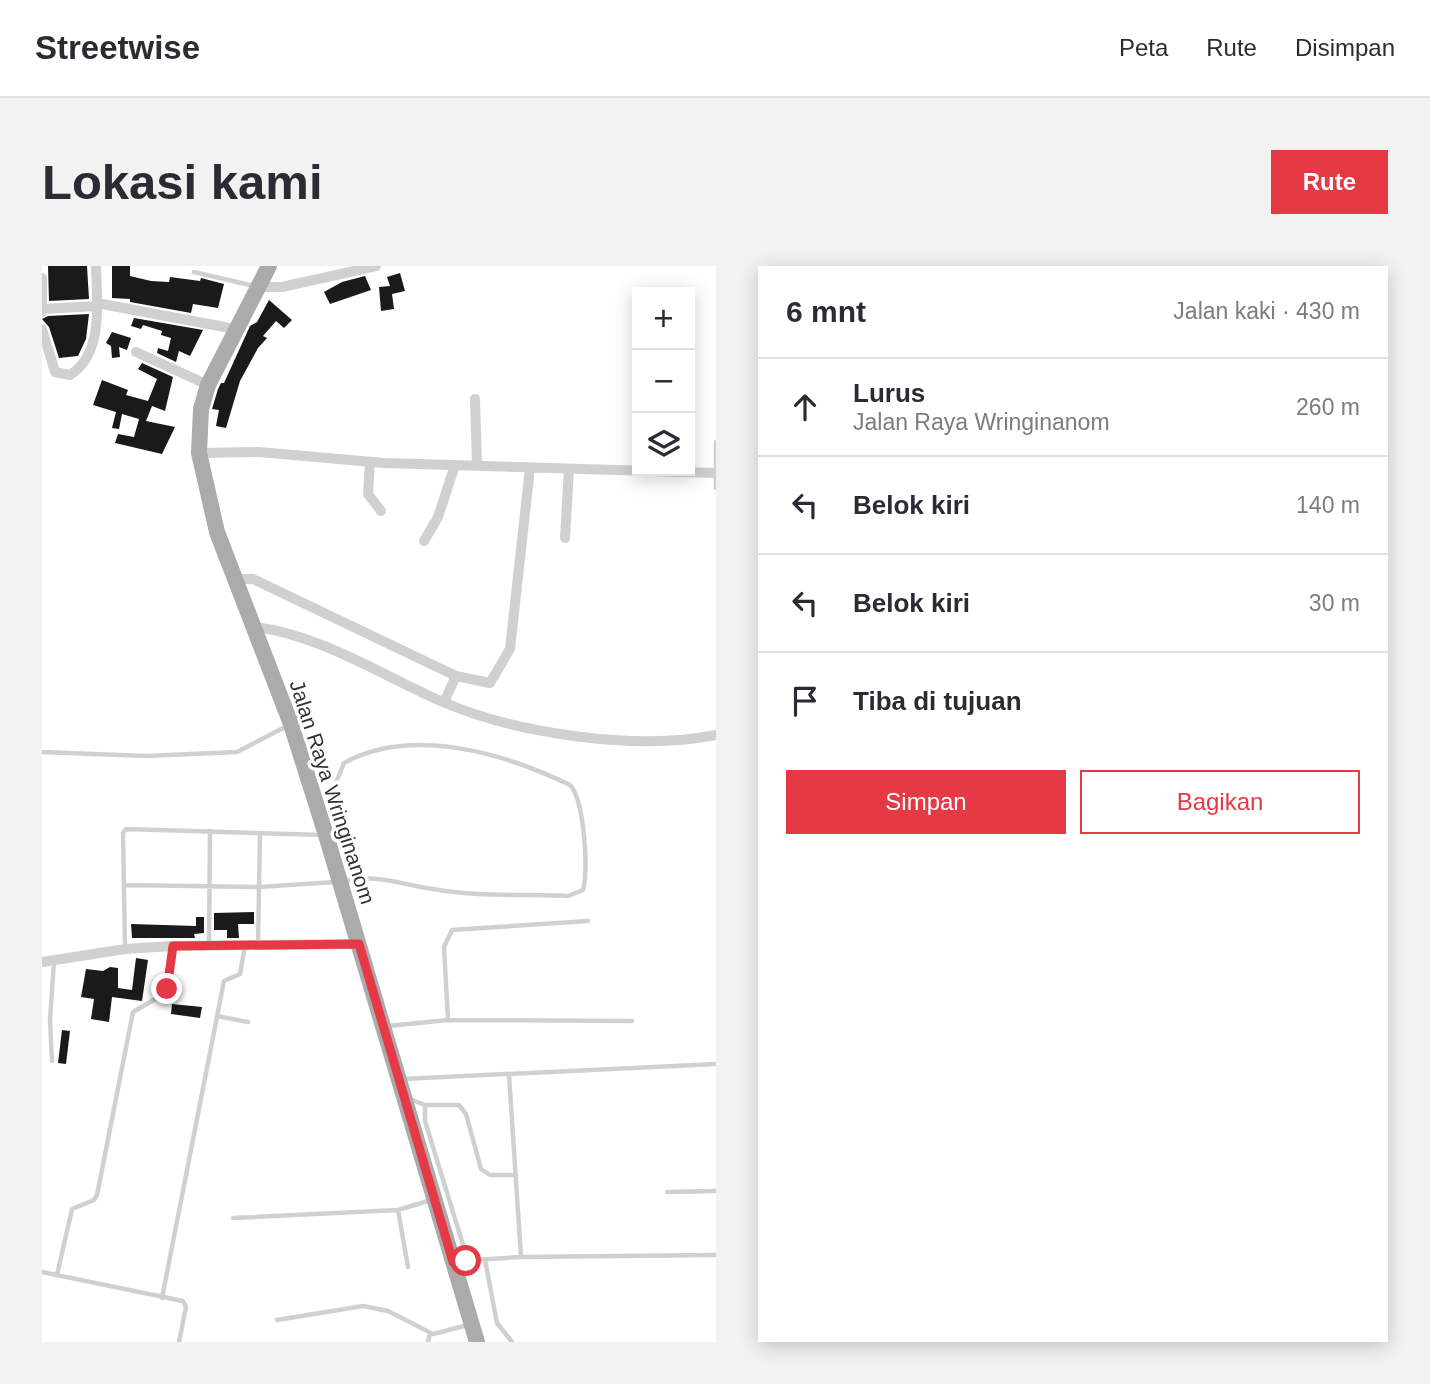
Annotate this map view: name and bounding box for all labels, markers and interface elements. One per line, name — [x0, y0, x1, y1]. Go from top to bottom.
text: Streetwise — [35, 29, 200, 66]
text: Peta — [1119, 34, 1168, 61]
text: Rute — [1206, 34, 1257, 61]
text: Disimpan — [1295, 34, 1395, 61]
button: Rute — [1271, 150, 1388, 214]
text: Lokasi kami — [42, 155, 323, 209]
map controls — [632, 287, 695, 476]
button: + — [632, 287, 695, 350]
text: 6 mnt — [786, 295, 866, 328]
text: Jalan kaki · 430 m — [1173, 298, 1360, 324]
button: − — [632, 350, 695, 413]
text: Lurus — [853, 378, 925, 408]
icon: ahead — [786, 388, 824, 426]
text: 260 m — [1296, 394, 1360, 420]
text: Jalan Raya Wringinanom — [853, 409, 1110, 435]
button: layers — [632, 413, 695, 476]
icon: left — [786, 486, 824, 524]
text: Belok kiri — [853, 490, 970, 520]
text: 140 m — [1296, 492, 1360, 518]
icon: left — [786, 584, 824, 622]
text: Belok kiri — [853, 588, 970, 618]
text: 30 m — [1309, 590, 1360, 616]
street label: Jalan Raya Wringinanom — [285, 677, 380, 907]
icon: arrive — [786, 682, 824, 720]
text: Tiba di tujuan — [853, 686, 1022, 716]
button: Simpan — [786, 770, 1066, 834]
button: Bagikan — [1080, 770, 1360, 834]
route end — [151, 973, 182, 1004]
route start — [450, 1245, 481, 1276]

